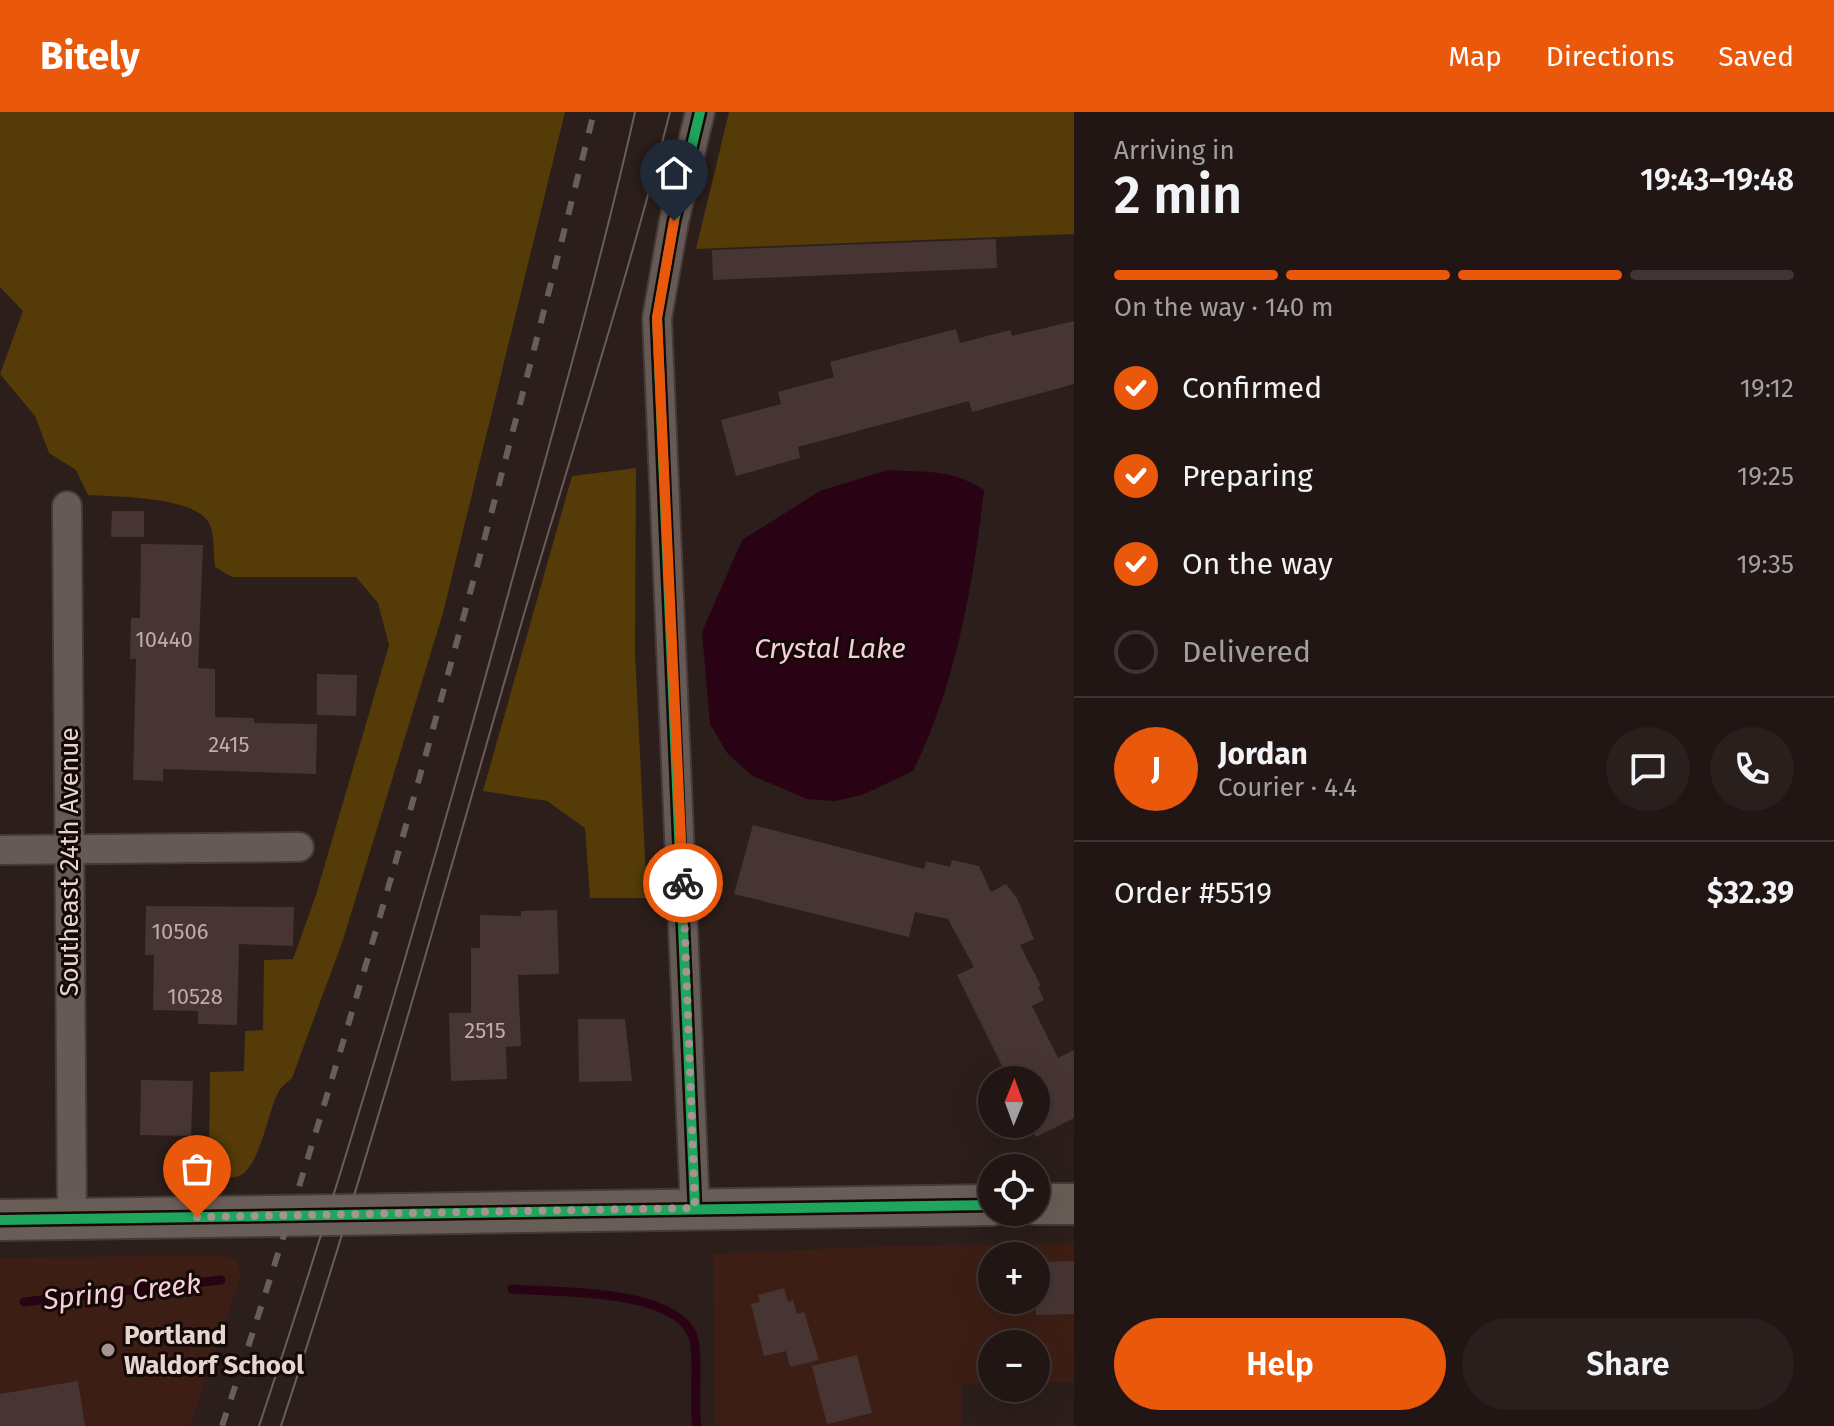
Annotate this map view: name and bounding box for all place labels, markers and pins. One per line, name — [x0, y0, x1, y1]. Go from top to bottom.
pin — [640, 139, 708, 221]
pin — [163, 1135, 231, 1217]
place label: Portland Waldorf School — [124, 1320, 304, 1381]
marker: Portland Waldorf School — [99, 1341, 117, 1359]

